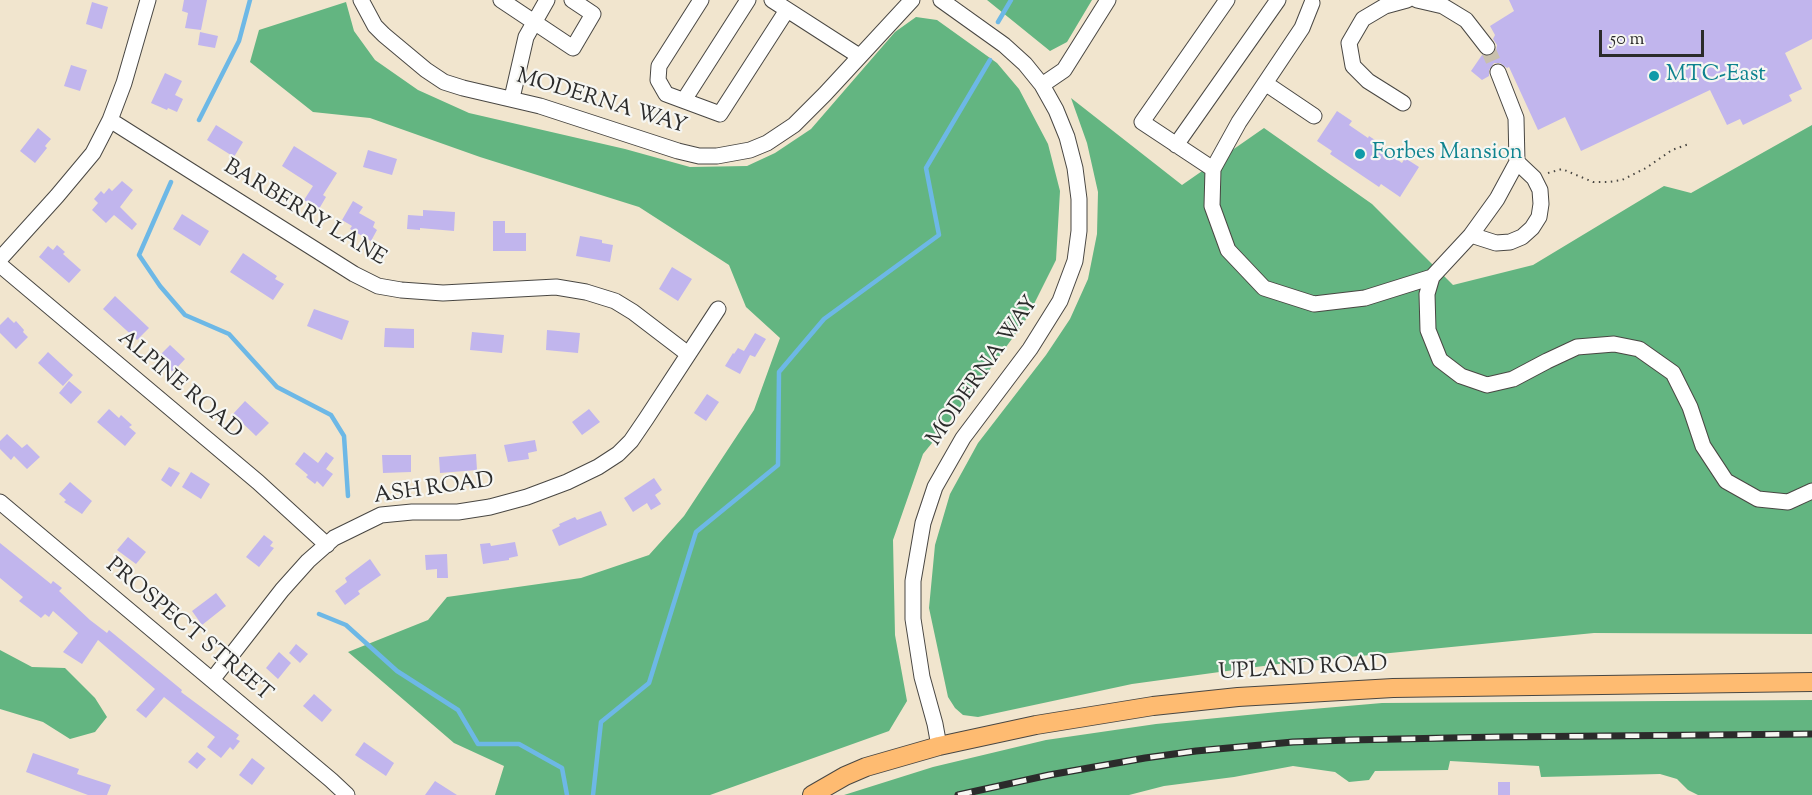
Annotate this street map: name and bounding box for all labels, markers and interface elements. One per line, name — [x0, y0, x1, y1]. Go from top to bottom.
scale bar — [1602, 18, 1707, 56]
text: 50 m — [1610, 27, 1644, 53]
place label: MTC-East — [1666, 63, 1766, 89]
street label: MODERNA WAY — [513, 65, 689, 141]
marker: MTC-East — [1647, 69, 1661, 83]
place label: Forbes Mansion — [1372, 141, 1523, 167]
marker: Forbes Mansion — [1353, 147, 1367, 161]
street label: BARBERRY LANE — [218, 155, 390, 273]
street label: MODERNA WAY — [923, 292, 1045, 452]
street label: ALPINE ROAD — [111, 326, 247, 446]
street label: ASH ROAD — [372, 469, 496, 511]
street label: PROSPECT STREET — [99, 554, 277, 708]
street label: UPLAND ROAD — [1218, 652, 1388, 688]

